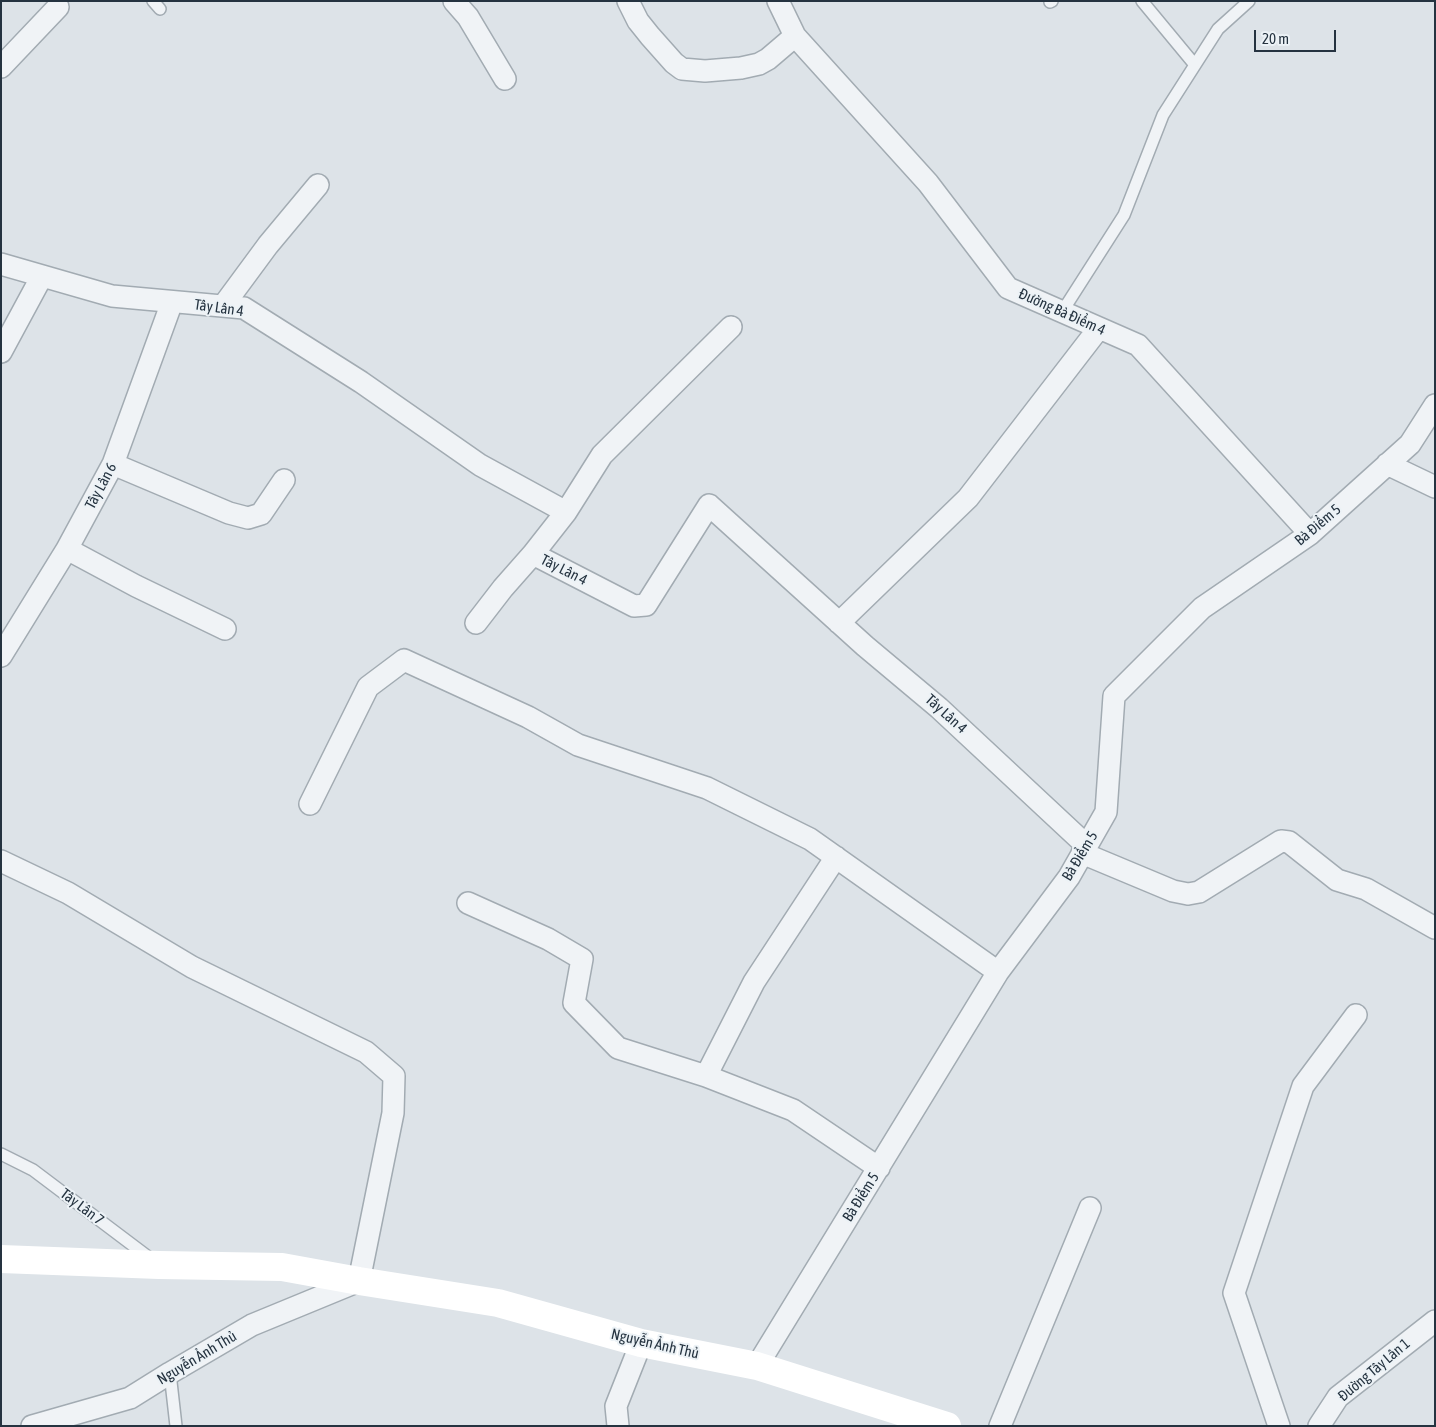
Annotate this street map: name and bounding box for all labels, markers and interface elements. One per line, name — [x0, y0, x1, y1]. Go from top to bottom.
scale bar — [1256, 20, 1338, 52]
text: 20 m — [1262, 30, 1289, 47]
street label: Đường Bà Điểm 4 — [1016, 285, 1108, 339]
street label: Tây Lân 4 — [193, 296, 245, 320]
street label: Tây Lân 6 — [81, 460, 121, 512]
street label: Bà Điểm 5 — [1291, 501, 1345, 549]
street label: Tây Lân 4 — [538, 551, 590, 589]
street label: Tây Lân 4 — [921, 691, 971, 737]
street label: Bà Điểm 5 — [1058, 828, 1102, 884]
street label: Bà Điểm 5 — [839, 1169, 883, 1225]
street label: Tây Lân 7 — [57, 1185, 107, 1229]
street label: Nguyễn Ảnh Thủ — [609, 1325, 701, 1363]
street label: Nguyễn Ảnh Thủ — [154, 1327, 240, 1389]
street label: Đường Tây Lân 1 — [1334, 1335, 1414, 1405]

